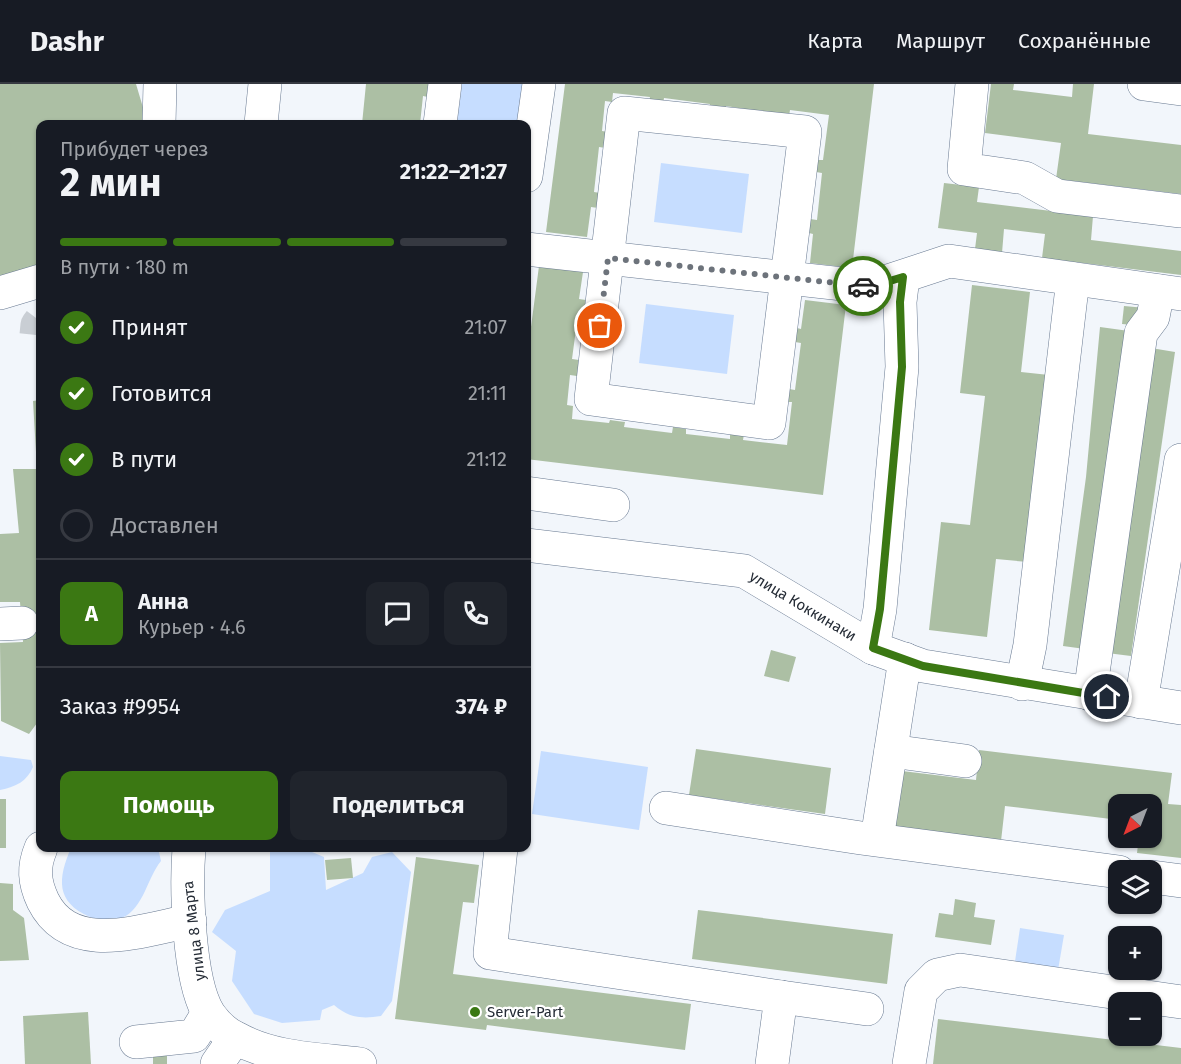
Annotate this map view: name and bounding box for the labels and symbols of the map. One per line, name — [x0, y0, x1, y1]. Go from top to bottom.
courier — [833, 256, 893, 316]
pin — [574, 300, 625, 351]
street label: улица Коккинаки — [746, 567, 860, 645]
pin — [1081, 671, 1132, 722]
north arrow — [1108, 794, 1162, 848]
street label: улица 8 Марта — [179, 880, 209, 982]
place label: Server-Part — [487, 1003, 564, 1021]
marker: Server-Part — [468, 1005, 482, 1019]

